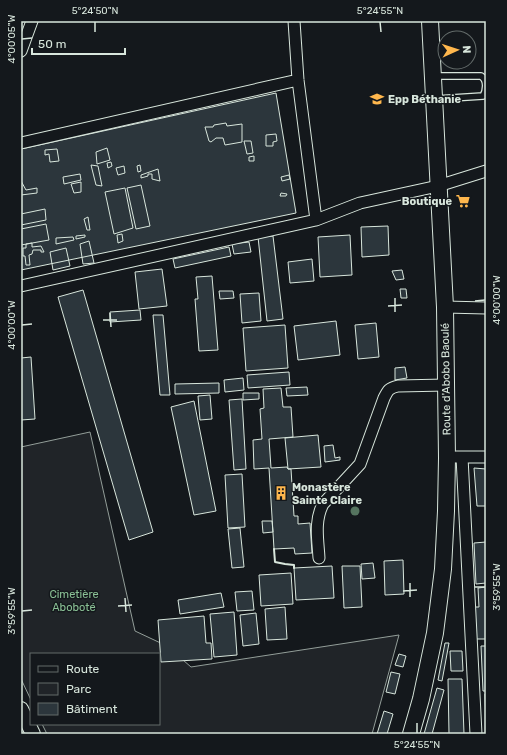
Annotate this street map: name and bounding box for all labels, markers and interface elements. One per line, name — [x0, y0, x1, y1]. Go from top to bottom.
text: 5°24'50"N — [72, 5, 118, 17]
text: 5°24'55"N — [357, 5, 403, 17]
text: 4°00'05"W — [6, 14, 18, 64]
scale bar — [32, 30, 125, 56]
north arrow — [437, 30, 477, 70]
text: 50 m — [38, 37, 66, 51]
text: N — [460, 45, 473, 54]
school or university icon: Epp Béthanie — [369, 91, 385, 107]
place label: Epp Béthanie — [388, 93, 462, 106]
supermarket icon: Boutique — [455, 193, 471, 209]
place label: Boutique — [402, 195, 452, 208]
text: 4°00'00"W — [491, 275, 503, 325]
text: 4°00'00"W — [6, 300, 18, 350]
street label: Route d'Abobo Baoulé — [439, 323, 453, 435]
place label: Monastère Sainte Claire — [292, 481, 362, 507]
building icon: Monastère Sainte Claire — [273, 485, 289, 501]
text: 3°59'55"W — [491, 563, 503, 611]
text: 3°59'55"W — [6, 587, 18, 635]
park label: Cimetière Aboboté — [49, 588, 99, 614]
legend — [30, 653, 160, 725]
text: Route — [66, 662, 100, 676]
text: Parc — [66, 682, 92, 696]
text: Bâtiment — [66, 702, 118, 716]
text: 5°24'55"N — [394, 739, 440, 751]

